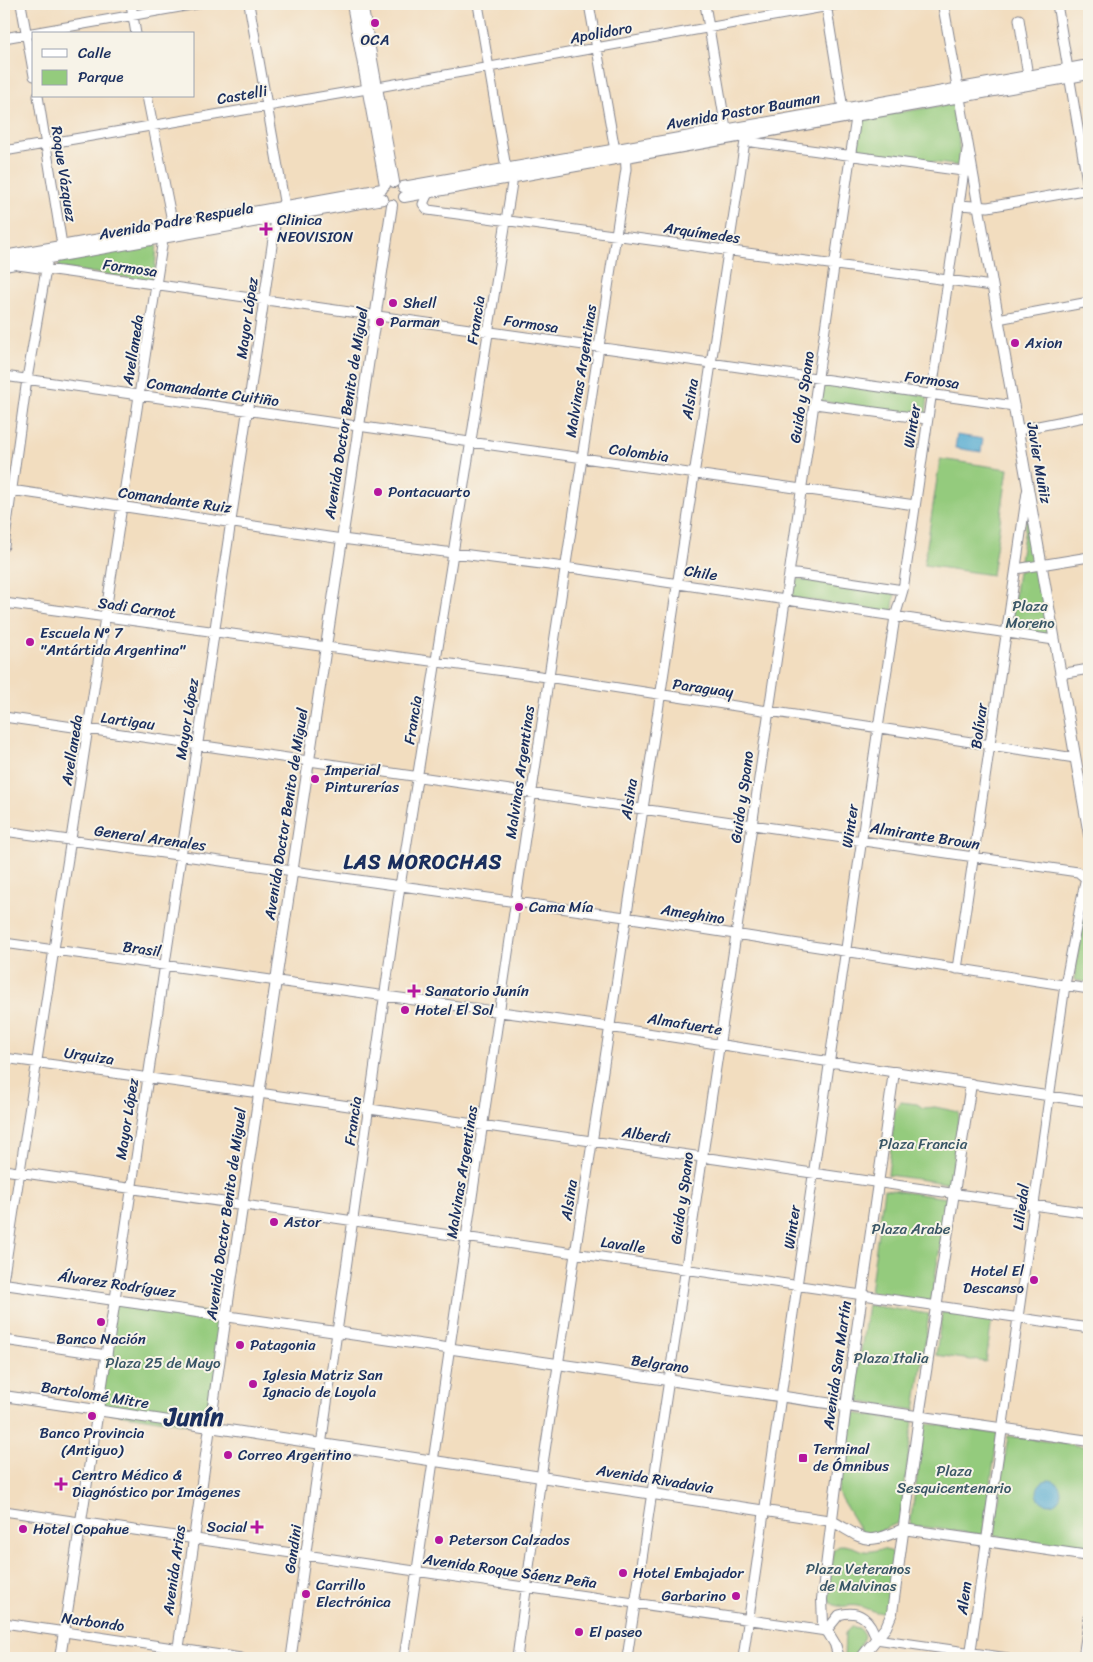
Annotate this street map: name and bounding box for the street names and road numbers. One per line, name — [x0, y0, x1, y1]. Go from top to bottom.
street label: Apolidoro — [567, 15, 635, 51]
street label: Castelli — [215, 78, 270, 112]
street label: Avenida Pastor Bauman — [663, 85, 822, 138]
street label: Roque Vázquez — [44, 124, 85, 225]
street label: Avenida Padre Respuela — [96, 195, 256, 248]
street label: Arquímedes — [661, 215, 742, 251]
street label: Formosa — [101, 251, 159, 285]
street label: Mayor López — [228, 275, 266, 360]
street label: Francia — [459, 293, 493, 346]
street label: Malvinas Argentinas — [558, 303, 604, 439]
street label: Avenida Doctor Benito de Miguel — [316, 305, 376, 522]
street label: Formosa — [502, 307, 560, 341]
street label: Avellaneda — [114, 312, 151, 388]
street label: Guido y Spano — [782, 349, 822, 445]
street label: Formosa — [903, 363, 961, 397]
street label: Comandante Cuitiño — [145, 370, 281, 414]
street label: Alsina — [674, 376, 706, 422]
street label: Winter — [896, 401, 928, 450]
street label: Javier Muñiz — [1019, 419, 1059, 507]
street label: Colombia — [607, 436, 671, 470]
street label: Comandante Ruiz — [117, 479, 234, 521]
street label: Chile — [682, 558, 720, 588]
street label: Sadi Carnot — [96, 590, 178, 626]
street label: Paraguay — [671, 671, 735, 705]
street label: Mayor López — [168, 676, 206, 762]
street label: Francia — [396, 693, 430, 746]
street label: Bolívar — [963, 700, 995, 751]
street label: Lartigau — [99, 704, 157, 738]
street label: Malvinas Argentinas — [498, 704, 542, 840]
street label: Avenida Doctor Benito de Miguel — [256, 706, 316, 923]
street label: Avellaneda — [53, 712, 90, 788]
street label: Guido y Spano — [723, 749, 761, 845]
street label: Alsina — [613, 776, 645, 822]
street label: Winter — [834, 801, 866, 850]
street label: Almirante Brown — [867, 814, 982, 858]
street label: General Arenales — [93, 817, 208, 859]
street label: Ameghino — [658, 896, 727, 932]
street label: Brasil — [121, 933, 164, 965]
street label: Almafuerte — [645, 1005, 725, 1043]
street label: Urquiza — [62, 1040, 116, 1072]
street label: Mayor López — [108, 1076, 146, 1162]
street label: Francia — [337, 1094, 369, 1147]
street label: Malvinas Argentinas — [439, 1104, 485, 1240]
street label: Avenida Doctor Benito de Miguel — [198, 1106, 254, 1323]
street label: Alberdi — [619, 1119, 672, 1151]
street label: Guido y Spano — [663, 1150, 701, 1246]
street label: Alsina — [553, 1177, 585, 1223]
street label: Liliedal — [1005, 1181, 1037, 1232]
street label: Winter — [776, 1202, 808, 1251]
street label: Lavalle — [599, 1229, 647, 1261]
street label: Álvarez Rodríguez — [55, 1263, 178, 1305]
street label: Avenida San Martín — [815, 1299, 859, 1432]
street label: Belgrano — [629, 1347, 691, 1381]
street label: Bartolomé Mitre — [39, 1374, 151, 1416]
street label: Avenida Rivadavia — [594, 1457, 716, 1501]
street label: Gandini — [277, 1522, 309, 1575]
street label: Avenida Arias — [155, 1523, 193, 1618]
street label: Avenida Roque Sáenz Peña — [421, 1546, 599, 1596]
street label: Alem — [949, 1580, 979, 1617]
street label: Narbondo — [60, 1605, 127, 1639]

